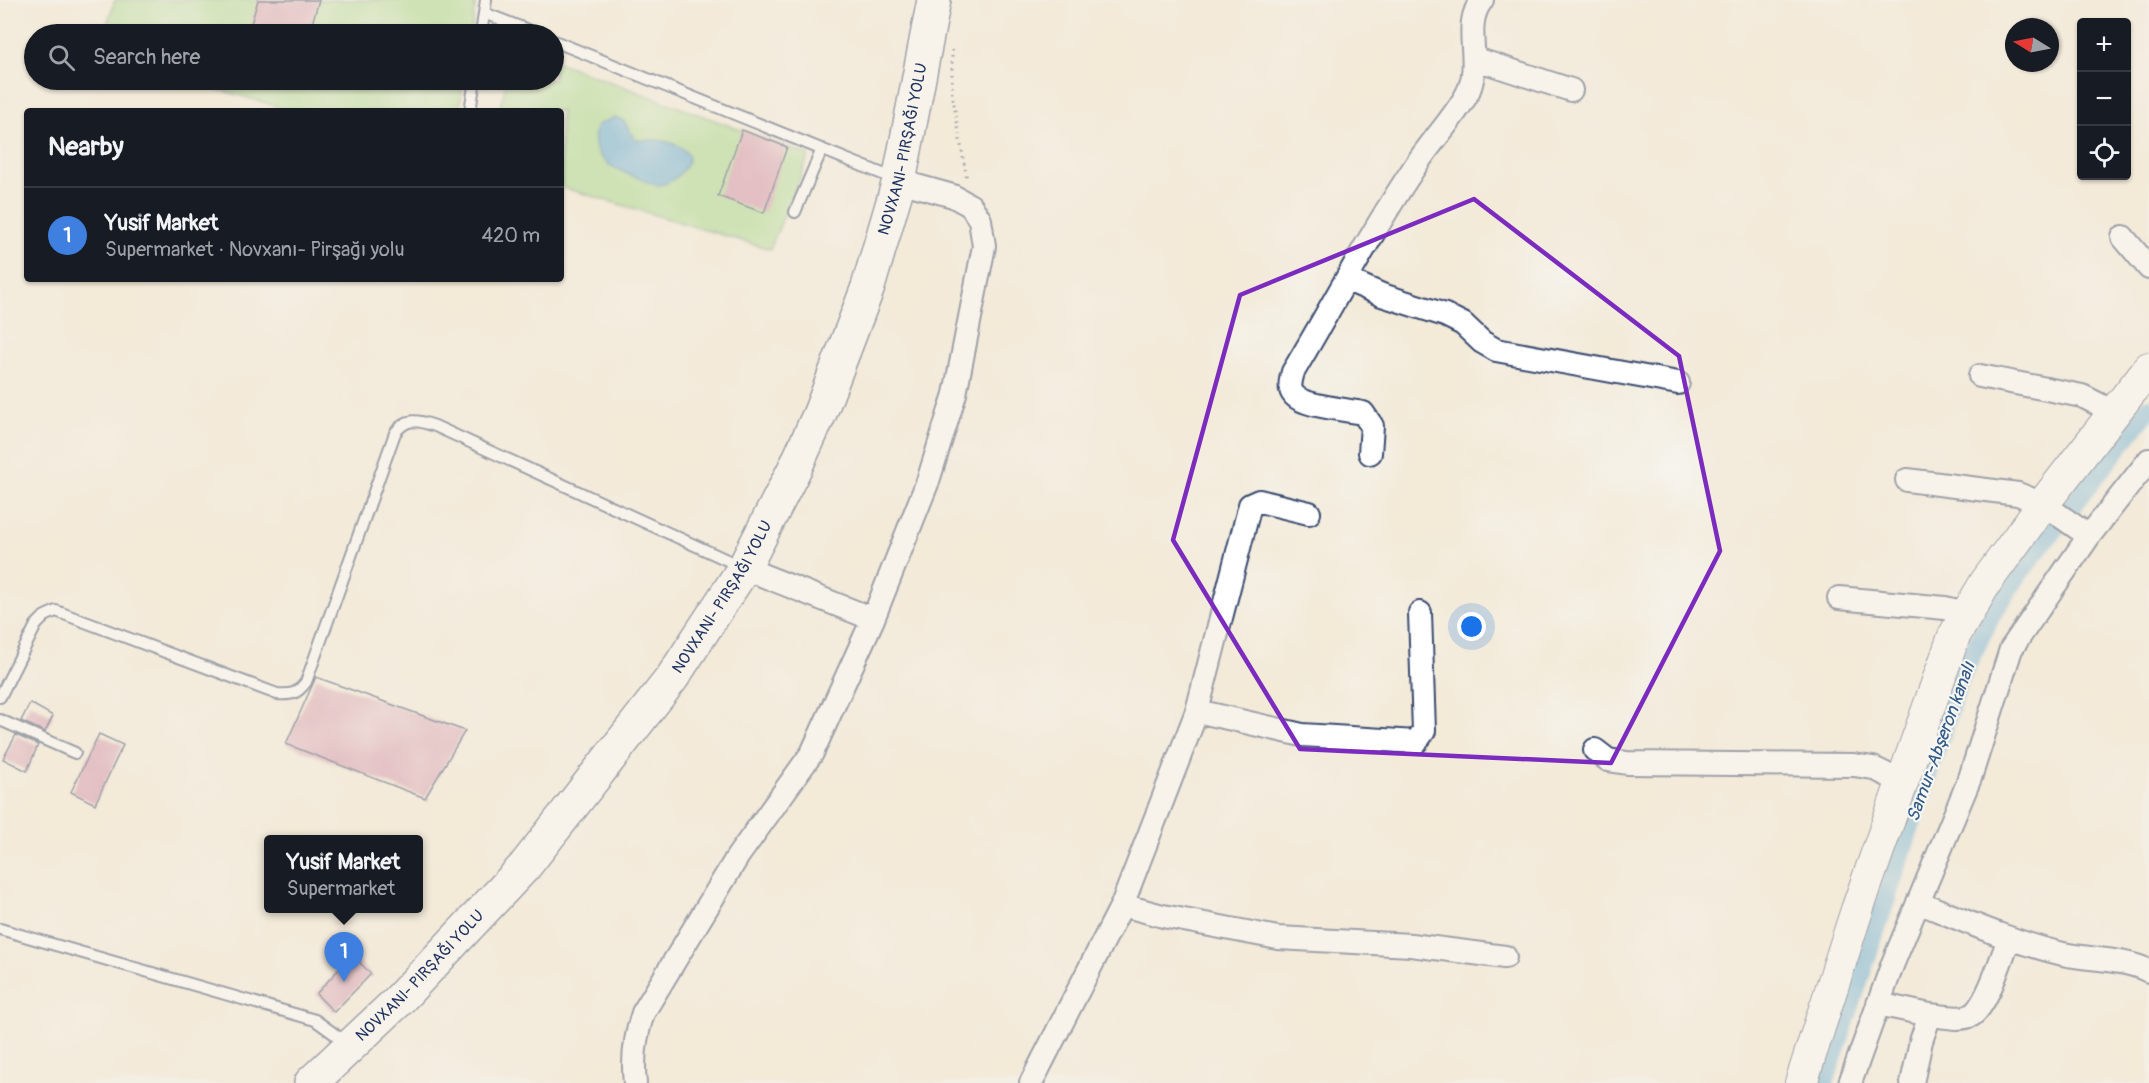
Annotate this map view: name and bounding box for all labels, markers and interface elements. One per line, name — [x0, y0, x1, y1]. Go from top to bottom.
north arrow — [2005, 18, 2059, 72]
map controls — [2077, 18, 2131, 180]
button: + — [2077, 18, 2131, 72]
search box — [24, 24, 564, 90]
icon: search — [45, 41, 78, 74]
text: Search here — [93, 43, 200, 71]
street label: NOVXANI- PIRŞAĞI YOLU — [874, 61, 932, 237]
button: − — [2077, 72, 2131, 126]
button: locate — [2077, 126, 2131, 180]
text: Nearby — [48, 131, 124, 163]
text: Yusif Market — [105, 209, 218, 237]
text: 1 — [64, 223, 71, 248]
text: 420 m — [481, 223, 540, 248]
text: Supermarket · Novxanı- Pirşağı yolu — [105, 237, 405, 262]
street label: NOVXANI- PIRŞAĞI YOLU — [668, 517, 777, 677]
your location — [1457, 612, 1486, 641]
water label: Samur-Abşeron kanalı — [1901, 658, 1981, 825]
popup — [264, 835, 423, 913]
text: Yusif Market — [287, 848, 400, 876]
text: Supermarket — [287, 876, 395, 901]
street label: NOVXANI- PIRŞAĞI YOLU — [351, 906, 488, 1046]
pin: 1 — [324, 932, 364, 982]

